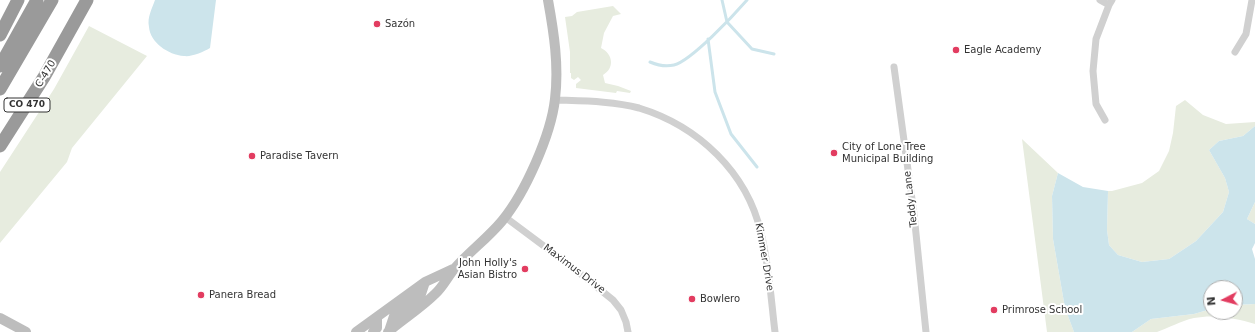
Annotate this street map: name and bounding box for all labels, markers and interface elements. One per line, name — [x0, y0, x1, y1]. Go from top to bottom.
place label: Sazón — [385, 18, 415, 30]
marker: Sazón — [372, 19, 382, 29]
place label: Eagle Academy — [964, 44, 1041, 56]
marker: Eagle Academy — [951, 45, 961, 55]
street label: C-470 — [33, 58, 59, 90]
road number: CO 470 — [4, 98, 50, 112]
place label: City of Lone Tree Municipal Building — [842, 141, 933, 164]
marker: City of Lone Tree Municipal Building — [829, 148, 839, 158]
place label: Paradise Tavern — [260, 150, 339, 162]
marker: Paradise Tavern — [247, 151, 257, 161]
street label: Teddy Lane — [902, 170, 920, 228]
street label: Kimmer Drive — [752, 222, 776, 292]
street label: Maximus Drive — [541, 242, 607, 296]
place label: John Holly's Asian Bistro — [458, 257, 517, 280]
marker: John Holly's Asian Bistro — [520, 264, 530, 274]
north arrow — [1203, 280, 1243, 320]
place label: Panera Bread — [209, 289, 276, 301]
marker: Panera Bread — [196, 290, 206, 300]
place label: Bowlero — [700, 293, 740, 305]
marker: Bowlero — [687, 294, 697, 304]
text: N — [1205, 296, 1219, 306]
place label: Primrose School — [1002, 304, 1082, 316]
marker: Primrose School — [989, 305, 999, 315]

